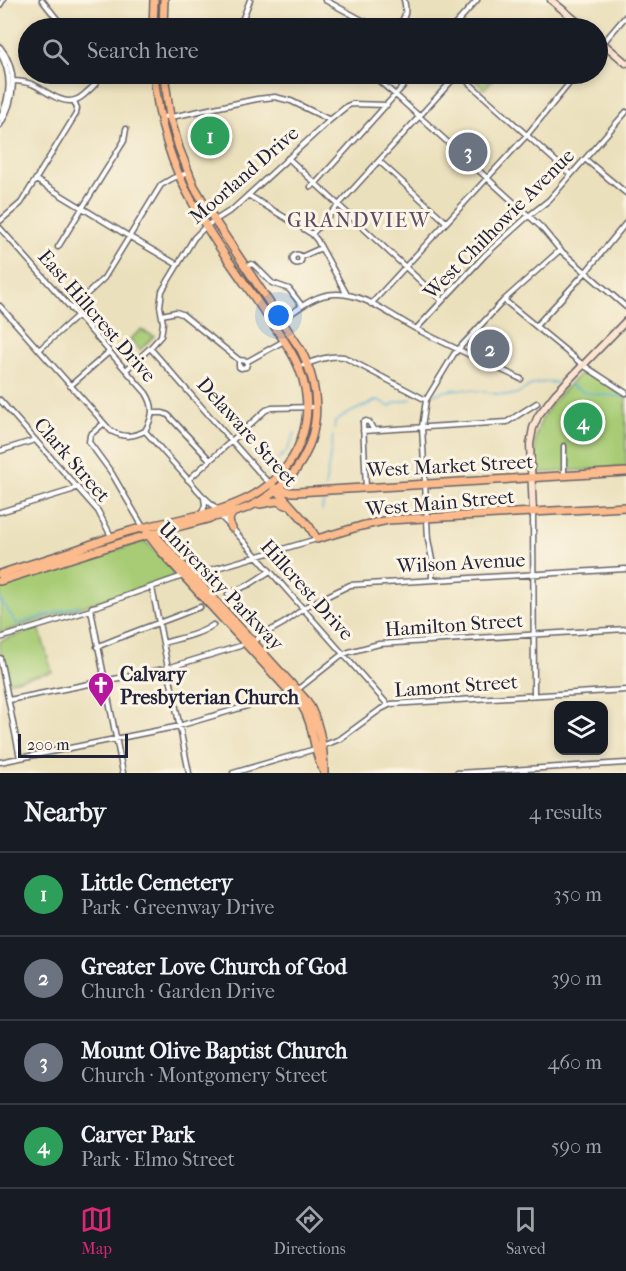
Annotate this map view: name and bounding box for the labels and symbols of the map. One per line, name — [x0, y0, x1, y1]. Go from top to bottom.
pin: 1 — [190, 114, 230, 158]
street label: Moorland Drive — [185, 121, 303, 229]
pin: 3 — [448, 130, 488, 174]
street label: West Chilhowie Avenue — [418, 144, 579, 305]
district label: GRANDVIEW — [287, 208, 431, 232]
street label: East Hillcrest Drive — [33, 245, 161, 387]
your location — [264, 301, 293, 330]
pin: 2 — [470, 326, 510, 372]
street label: Delaware Street — [192, 373, 302, 491]
pin: 4 — [564, 400, 602, 444]
street label: Clark Street — [29, 413, 115, 507]
street label: West Market Street — [365, 450, 534, 482]
street label: West Main Street — [364, 485, 515, 521]
street label: University Parkway — [154, 517, 289, 656]
street label: Hillcrest Drive — [256, 535, 358, 645]
street label: Wilson Avenue — [395, 548, 526, 578]
street label: Hamilton Street — [384, 609, 524, 641]
place label: Calvary Presbyterian Church — [120, 663, 300, 709]
church icon: Calvary Presbyterian Church — [86, 670, 116, 708]
street label: Lamont Street — [394, 670, 518, 702]
scale bar — [18, 731, 128, 758]

